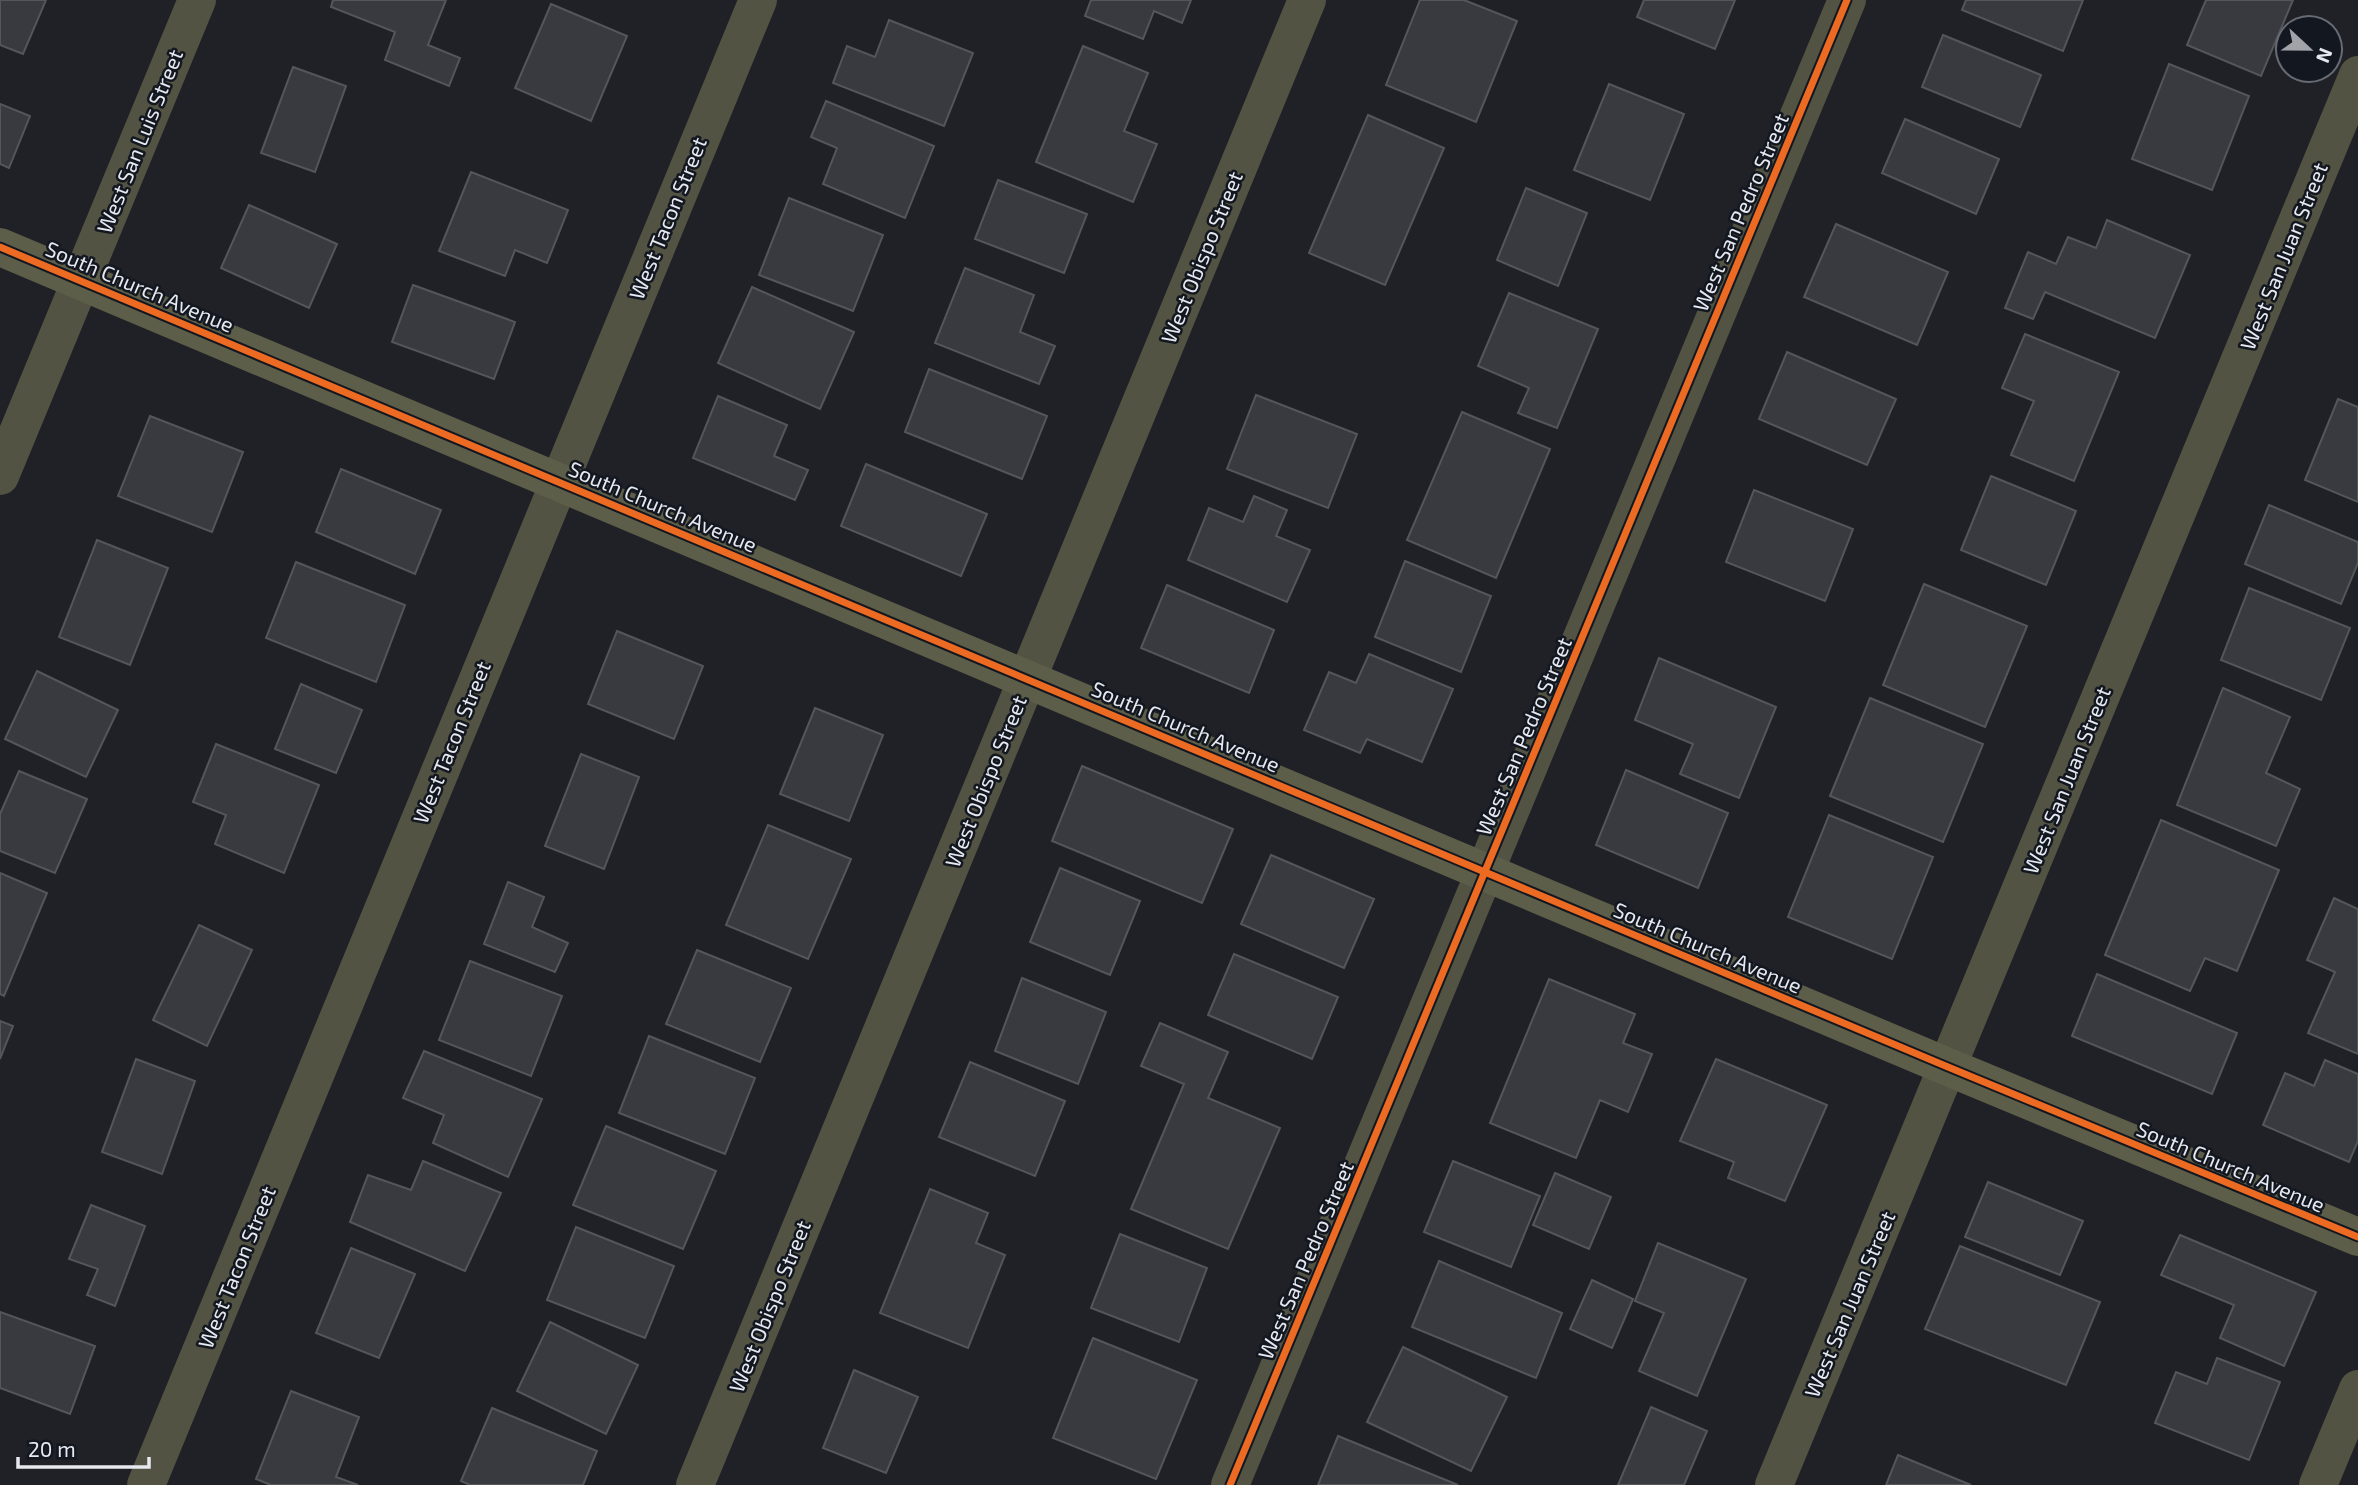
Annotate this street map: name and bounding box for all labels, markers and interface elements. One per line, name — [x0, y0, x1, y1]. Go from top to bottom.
north arrow — [2274, 14, 2344, 84]
street label: West San Luis Street — [91, 45, 187, 237]
text: N — [2312, 45, 2338, 66]
street label: West San Pedro Street — [1687, 109, 1793, 315]
street label: West Tacon Street — [623, 133, 711, 303]
street label: West San Juan Street — [2234, 159, 2332, 353]
street label: West Obispo Street — [1155, 167, 1247, 347]
street label: South Church Avenue — [42, 235, 238, 337]
street label: South Church Avenue — [565, 455, 761, 557]
street label: West San Pedro Street — [1470, 633, 1576, 839]
street label: West Tacon Street — [407, 657, 495, 827]
street label: South Church Avenue — [1088, 675, 1284, 777]
street label: West San Juan Street — [2017, 683, 2115, 877]
street label: West Obispo Street — [939, 691, 1031, 871]
street label: South Church Avenue — [1610, 896, 1806, 998]
street label: South Church Avenue — [2133, 1115, 2329, 1217]
street label: West San Pedro Street — [1252, 1157, 1358, 1363]
street label: West Tacon Street — [192, 1182, 280, 1352]
street label: West San Juan Street — [1798, 1207, 1900, 1401]
street label: West Obispo Street — [723, 1216, 815, 1396]
scale bar — [18, 1426, 149, 1470]
text: 20 m — [28, 1436, 76, 1461]

